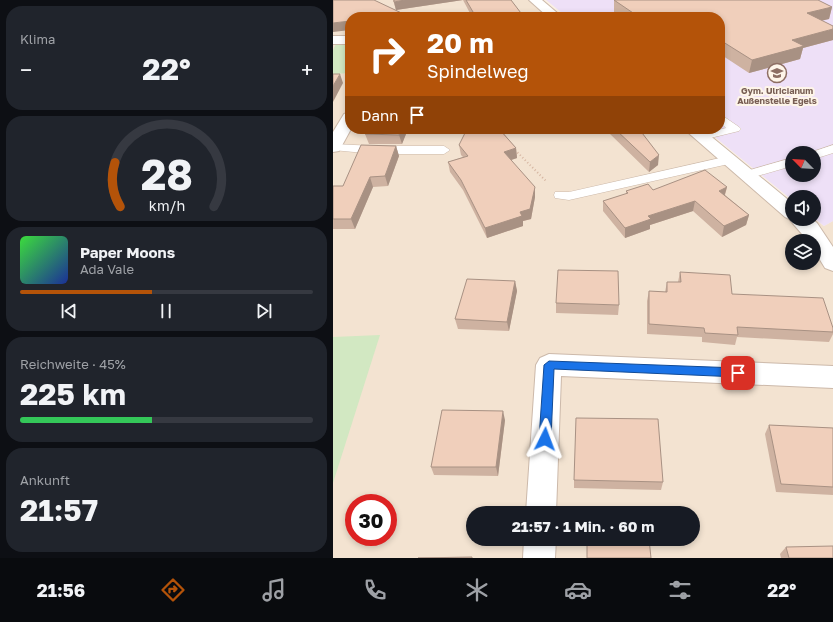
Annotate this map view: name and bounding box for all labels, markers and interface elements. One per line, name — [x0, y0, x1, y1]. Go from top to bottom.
text: 20 m — [427, 26, 494, 59]
icon: right — [361, 28, 413, 80]
text: Klima — [20, 31, 55, 47]
text: 22° — [142, 51, 191, 87]
text: − — [20, 56, 32, 83]
text: + — [301, 56, 313, 83]
text: Spindelweg — [427, 60, 528, 82]
school or university icon: Gym. Ulricianum Außenstelle Egels — [766, 62, 788, 84]
place label: Gym. Ulricianum Außenstelle Egels — [737, 85, 817, 106]
icon: arrive — [406, 104, 428, 126]
text: Dann — [361, 106, 398, 124]
north arrow — [785, 146, 821, 182]
map controls — [785, 146, 821, 270]
text: 28 — [141, 148, 193, 198]
button: sound — [785, 190, 821, 226]
text: km/h — [148, 196, 185, 213]
button: layers — [785, 234, 821, 270]
text: Paper Moons — [80, 243, 175, 261]
text: Ada Vale — [80, 261, 134, 277]
icon: previous — [58, 300, 80, 322]
icon: pause — [155, 300, 177, 322]
icon: next — [253, 300, 275, 322]
text: Reichweite · 45% — [20, 356, 126, 372]
pin — [721, 356, 755, 390]
icon: arrive — [727, 362, 749, 384]
text: 225 km — [20, 376, 126, 412]
position arrow — [524, 418, 566, 460]
text: Ankunft — [20, 472, 70, 488]
text: 21:57 — [20, 492, 98, 528]
speed limit sign: 30 — [345, 494, 397, 546]
text: 21:57 · 1 Min. · 60 m — [512, 517, 654, 535]
icon: directions — [159, 576, 187, 604]
icon: music — [260, 576, 288, 604]
icon: phone — [361, 576, 389, 604]
icon: climate — [463, 576, 491, 604]
icon: car — [564, 576, 592, 604]
icon: filters — [666, 576, 694, 604]
text: 21:56 — [37, 579, 85, 601]
text: 22° — [767, 579, 796, 601]

